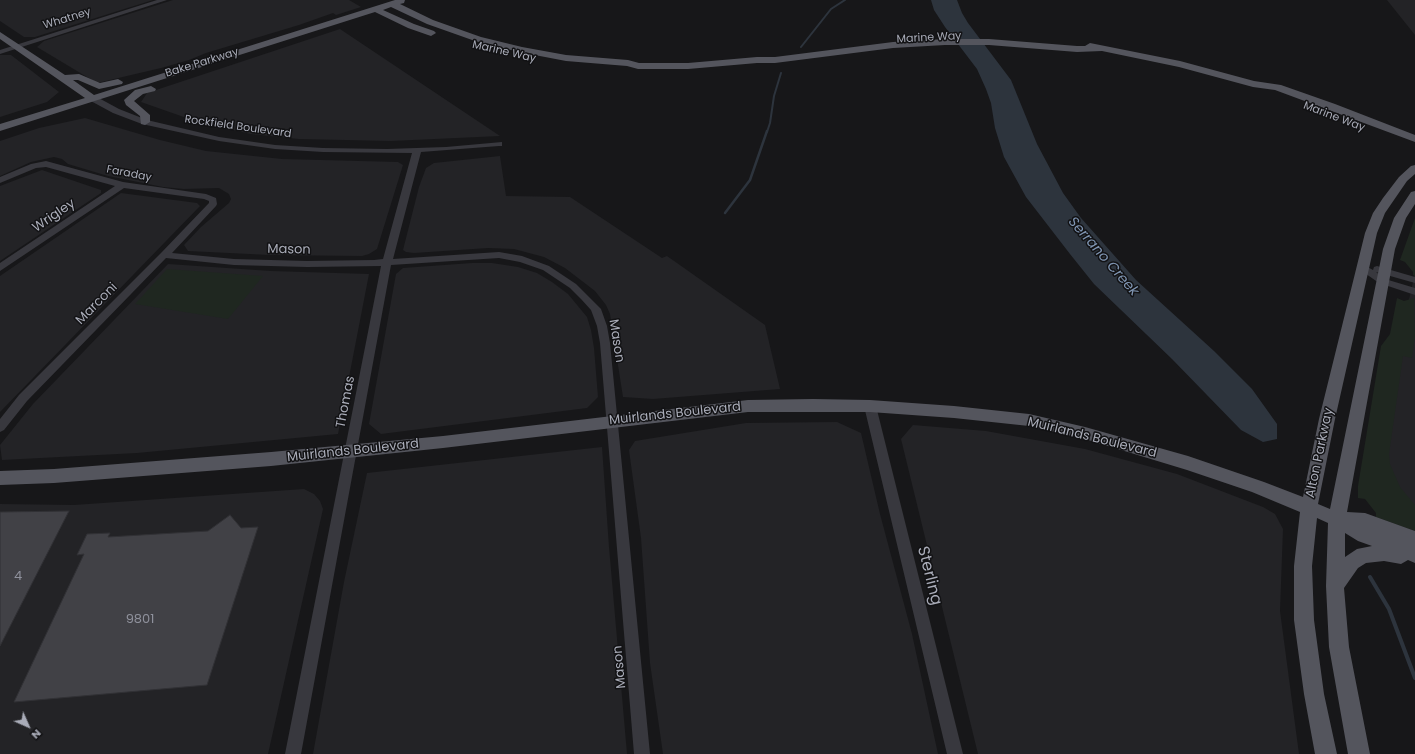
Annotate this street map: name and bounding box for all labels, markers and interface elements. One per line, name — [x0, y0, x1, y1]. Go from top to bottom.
street label: Whatney — [42, 5, 92, 33]
street label: Marine Way — [896, 30, 962, 46]
street label: Marine Way — [471, 38, 537, 66]
street label: Bake Parkway — [164, 46, 240, 80]
street label: Marine Way — [1301, 99, 1367, 135]
street label: Rockfield Boulevard — [184, 113, 292, 141]
street label: Faraday — [105, 163, 153, 185]
street label: Wrigley — [30, 196, 78, 236]
water label: Serrano Creek — [1064, 214, 1142, 300]
street label: Mason — [267, 242, 311, 258]
street label: Marconi — [73, 280, 121, 328]
street label: Mason — [605, 318, 627, 364]
street label: Thomas — [333, 375, 359, 429]
street label: Muirlands Boulevard — [608, 399, 742, 429]
street label: Alton Parkway — [1303, 407, 1337, 499]
street label: Muirlands Boulevard — [1026, 414, 1158, 462]
street label: Muirlands Boulevard — [286, 436, 420, 466]
street label: Sterling — [912, 545, 946, 607]
house number: 4 — [14, 569, 22, 585]
house number: 9801 — [126, 612, 154, 628]
street label: Mason — [610, 645, 630, 689]
north arrow — [8, 706, 48, 746]
text: N — [28, 726, 45, 743]

